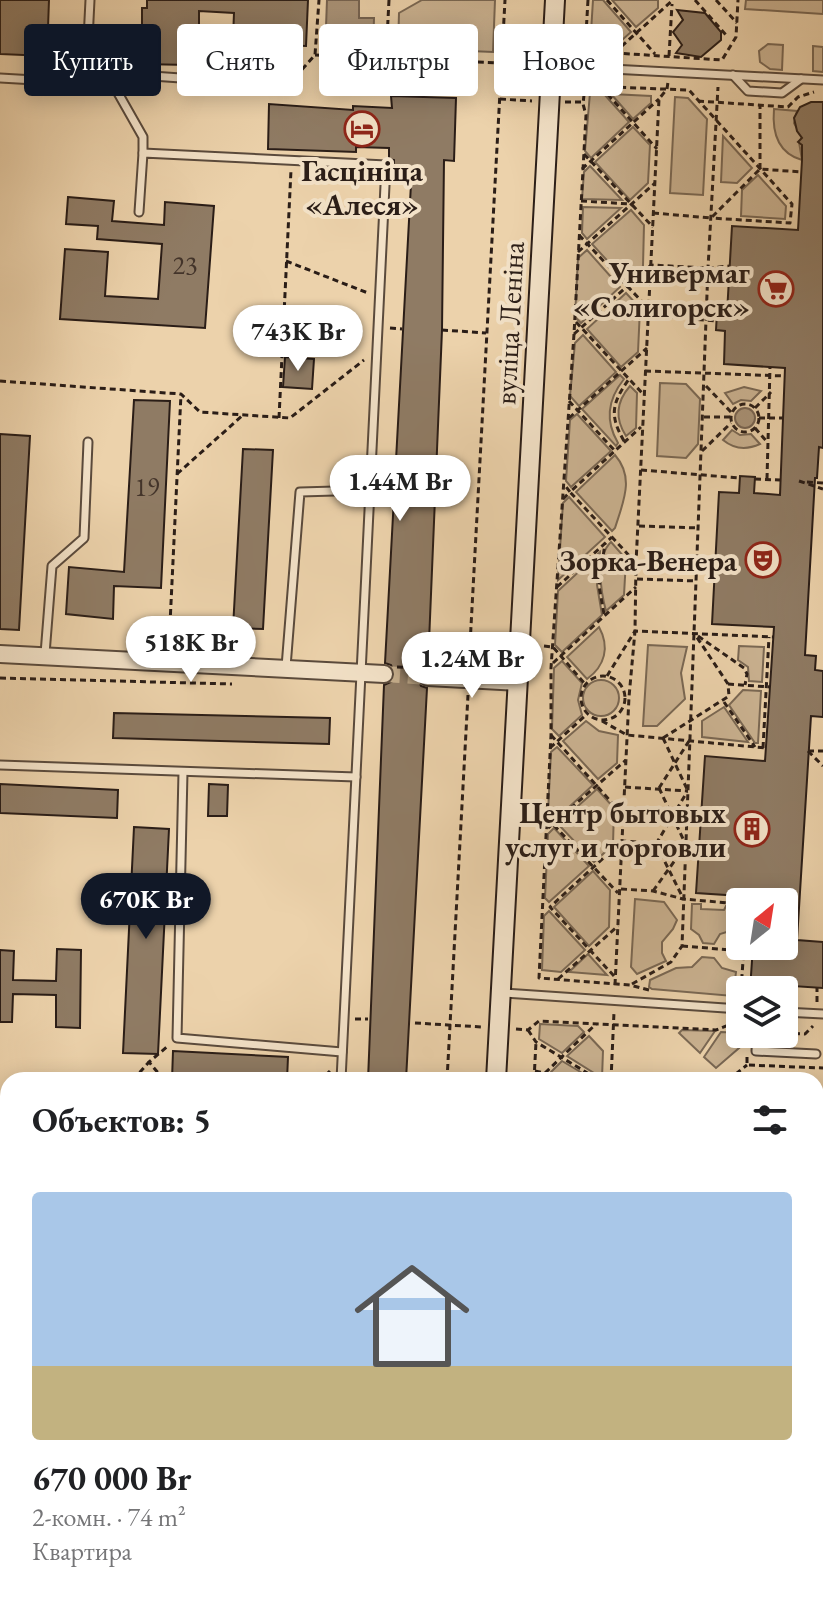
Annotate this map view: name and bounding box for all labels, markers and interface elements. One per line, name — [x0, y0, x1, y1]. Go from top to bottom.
chip: Купить — [24, 24, 161, 96]
chip: Снять — [177, 24, 303, 96]
chip: Фильтры — [319, 24, 478, 96]
chip: Новое — [494, 24, 623, 96]
hotel icon: Гасцініца «Алеся» — [343, 110, 381, 148]
place label: Гасцініца «Алеся» — [301, 151, 424, 224]
street label: вуліца Леніна — [485, 240, 533, 406]
house number: 23 — [173, 248, 197, 282]
place label: Универмаг «Солигорск» — [573, 253, 750, 326]
supermarket icon: Универмаг «Солигорск» — [757, 270, 795, 308]
pin: 743K Br — [224, 305, 372, 373]
text: 743K Br — [251, 314, 345, 348]
pin: 1.44M Br — [317, 455, 483, 523]
text: 1.44M Br — [348, 464, 452, 498]
house number: 19 — [135, 470, 160, 504]
place label: Зорка-Венера — [559, 541, 738, 580]
theatre icon: Зорка-Венера — [744, 541, 782, 579]
pin: 518K Br — [117, 616, 265, 684]
text: 518K Br — [144, 625, 238, 659]
pin: 1.24M Br — [389, 632, 555, 700]
text: 1.24M Br — [420, 641, 524, 675]
place label: Центр бытовых услуг и торговли — [505, 793, 726, 866]
building icon: Центр бытовых услуг и торговли — [733, 810, 771, 848]
pin: 670K Br — [72, 873, 220, 941]
text: 670K Br — [99, 882, 193, 916]
north arrow — [726, 888, 798, 960]
map controls — [726, 888, 798, 1048]
button: layers — [726, 976, 798, 1048]
text: Объектов: 5 — [32, 1098, 211, 1142]
icon: filters — [748, 1098, 792, 1142]
icon: home — [340, 1244, 484, 1388]
text: 670 000 Br — [32, 1456, 191, 1500]
text: 2-комн. · 74 m² — [32, 1500, 186, 1534]
text: Квартира — [32, 1534, 132, 1568]

